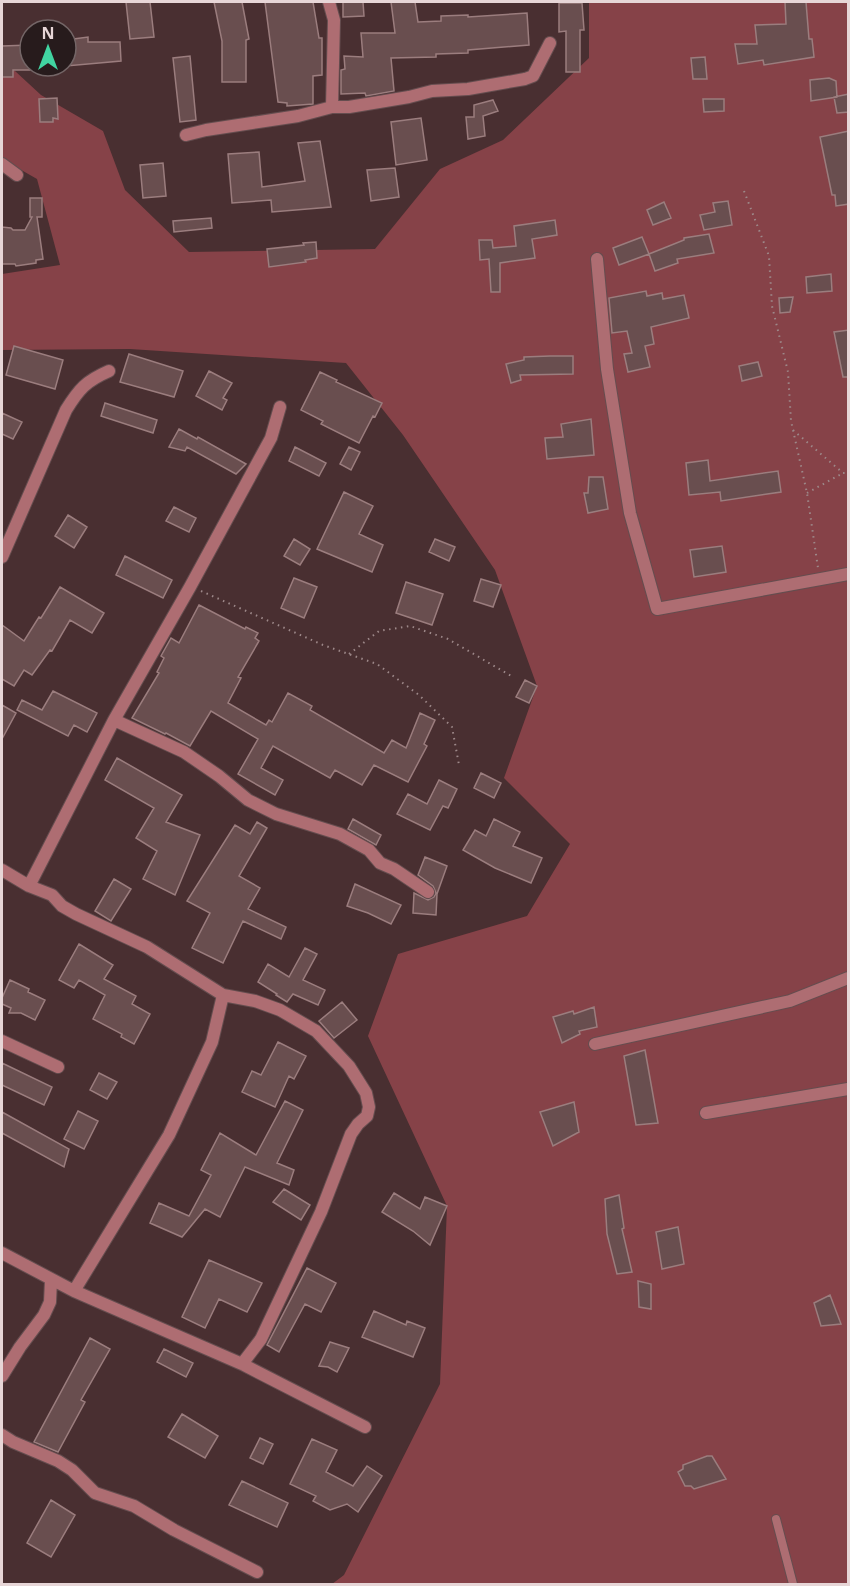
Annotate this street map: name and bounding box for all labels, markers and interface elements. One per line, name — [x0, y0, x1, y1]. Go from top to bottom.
north arrow — [18, 18, 78, 78]
text: N — [41, 22, 55, 44]

